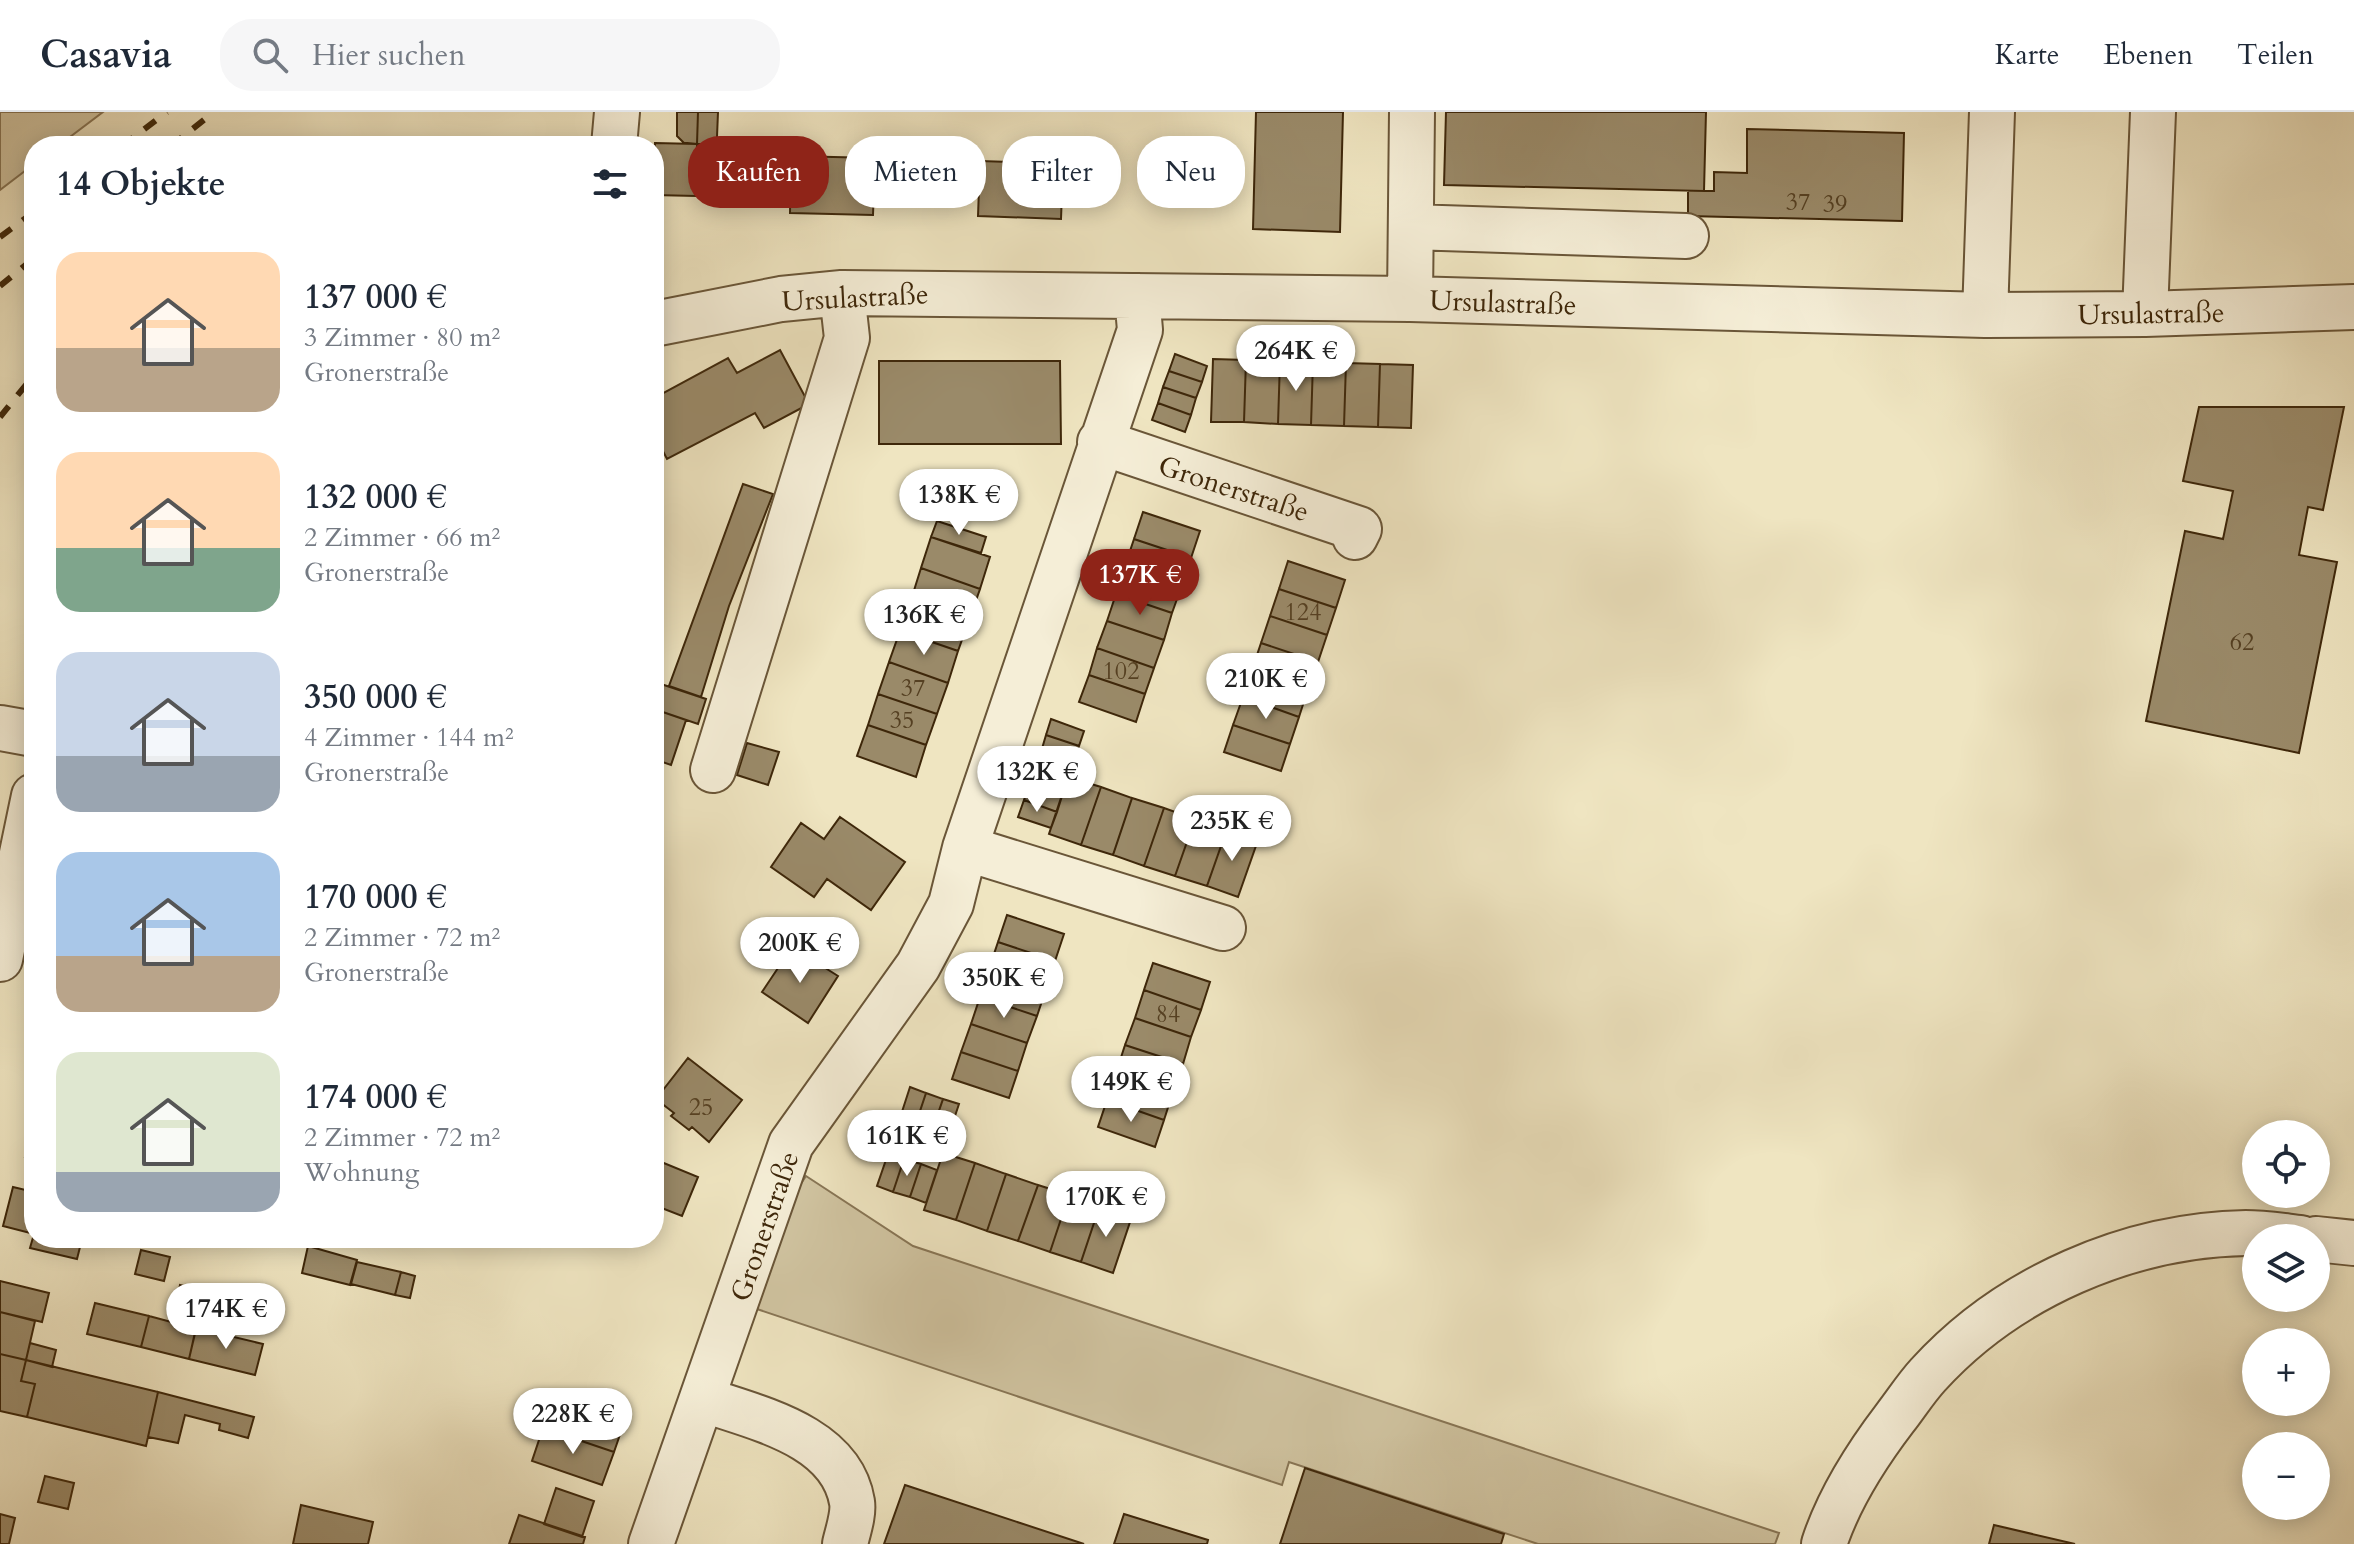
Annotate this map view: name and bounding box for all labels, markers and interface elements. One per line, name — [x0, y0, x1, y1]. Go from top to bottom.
search box — [220, 19, 780, 91]
text: Casavia — [40, 29, 172, 81]
icon: search — [248, 33, 292, 77]
text: Hier suchen — [312, 35, 465, 76]
text: Karte — [1995, 36, 2060, 74]
text: Ebenen — [2104, 36, 2193, 74]
text: Teilen — [2237, 36, 2314, 74]
chip: Kaufen — [688, 136, 829, 208]
chip: Mieten — [845, 136, 986, 208]
chip: Filter — [1002, 136, 1121, 208]
chip: Neu — [1137, 136, 1245, 208]
text: 14 Objekte — [56, 161, 226, 207]
icon: filters — [588, 162, 632, 206]
house number: 37 — [1786, 186, 1810, 219]
house number: 39 — [1823, 188, 1847, 221]
text: 137 000 € — [304, 274, 447, 320]
street label: Ursulastraße — [781, 275, 929, 321]
street label: Ursulastraße — [1429, 281, 1577, 325]
icon: home — [120, 284, 216, 380]
street label: Ursulastraße — [2077, 294, 2225, 334]
text: 3 Zimmer · 80 m² — [304, 320, 500, 355]
pin: 264K € — [1231, 325, 1361, 393]
text: 264K € — [1254, 333, 1338, 368]
text: Gronerstraße — [304, 355, 449, 390]
street label: Gronerstraße — [1154, 447, 1314, 531]
pin: 138K € — [894, 469, 1024, 537]
text: 132 000 € — [304, 474, 447, 520]
text: 138K € — [917, 477, 1001, 512]
icon: home — [120, 484, 216, 580]
text: 2 Zimmer · 66 m² — [304, 520, 500, 555]
pin: 137K € — [1075, 549, 1205, 617]
text: Gronerstraße — [304, 555, 449, 590]
text: 137K € — [1098, 557, 1182, 592]
pin: 136K € — [859, 589, 989, 657]
house number: 124 — [1285, 596, 1321, 629]
text: 136K € — [882, 597, 966, 632]
house number: 62 — [2230, 626, 2254, 659]
pin: 210K € — [1201, 653, 1331, 721]
house number: 102 — [1103, 655, 1139, 688]
text: 210K € — [1224, 661, 1308, 696]
house number: 37 — [901, 672, 925, 705]
text: 350 000 € — [304, 674, 447, 720]
icon: home — [120, 684, 216, 780]
house number: 35 — [890, 704, 914, 737]
text: 4 Zimmer · 144 m² — [304, 720, 514, 755]
pin: 132K € — [972, 746, 1102, 814]
text: 132K € — [995, 754, 1079, 789]
text: Gronerstraße — [304, 755, 449, 790]
pin: 235K € — [1167, 795, 1297, 863]
text: 235K € — [1190, 803, 1274, 838]
text: 170 000 € — [304, 874, 447, 920]
icon: home — [120, 884, 216, 980]
pin: 200K € — [735, 917, 865, 985]
text: 2 Zimmer · 72 m² — [304, 920, 500, 955]
text: 200K € — [758, 925, 842, 960]
pin: 350K € — [939, 952, 1069, 1020]
text: Gronerstraße — [304, 955, 449, 990]
text: 350K € — [962, 960, 1046, 995]
house number: 84 — [1156, 998, 1180, 1031]
pin: 149K € — [1066, 1056, 1196, 1124]
text: 149K € — [1089, 1064, 1173, 1099]
text: 174 000 € — [304, 1074, 447, 1120]
icon: home — [120, 1084, 216, 1180]
house number: 25 — [689, 1091, 713, 1124]
pin: 161K € — [842, 1110, 972, 1178]
text: 161K € — [865, 1118, 949, 1153]
text: 2 Zimmer · 72 m² — [304, 1120, 500, 1155]
map controls — [2242, 1120, 2330, 1520]
button: locate — [2242, 1120, 2330, 1208]
street label: Gronerstraße — [722, 1146, 808, 1306]
text: Wohnung — [304, 1155, 419, 1190]
pin: 170K € — [1041, 1171, 1171, 1239]
text: 170K € — [1064, 1179, 1148, 1214]
button: layers — [2242, 1224, 2330, 1312]
pin: 174K € — [161, 1283, 291, 1351]
text: 174K € — [184, 1291, 268, 1326]
button: + — [2242, 1328, 2330, 1416]
pin: 228K € — [508, 1388, 638, 1456]
text: 228K € — [531, 1396, 615, 1431]
button: − — [2242, 1432, 2330, 1520]

